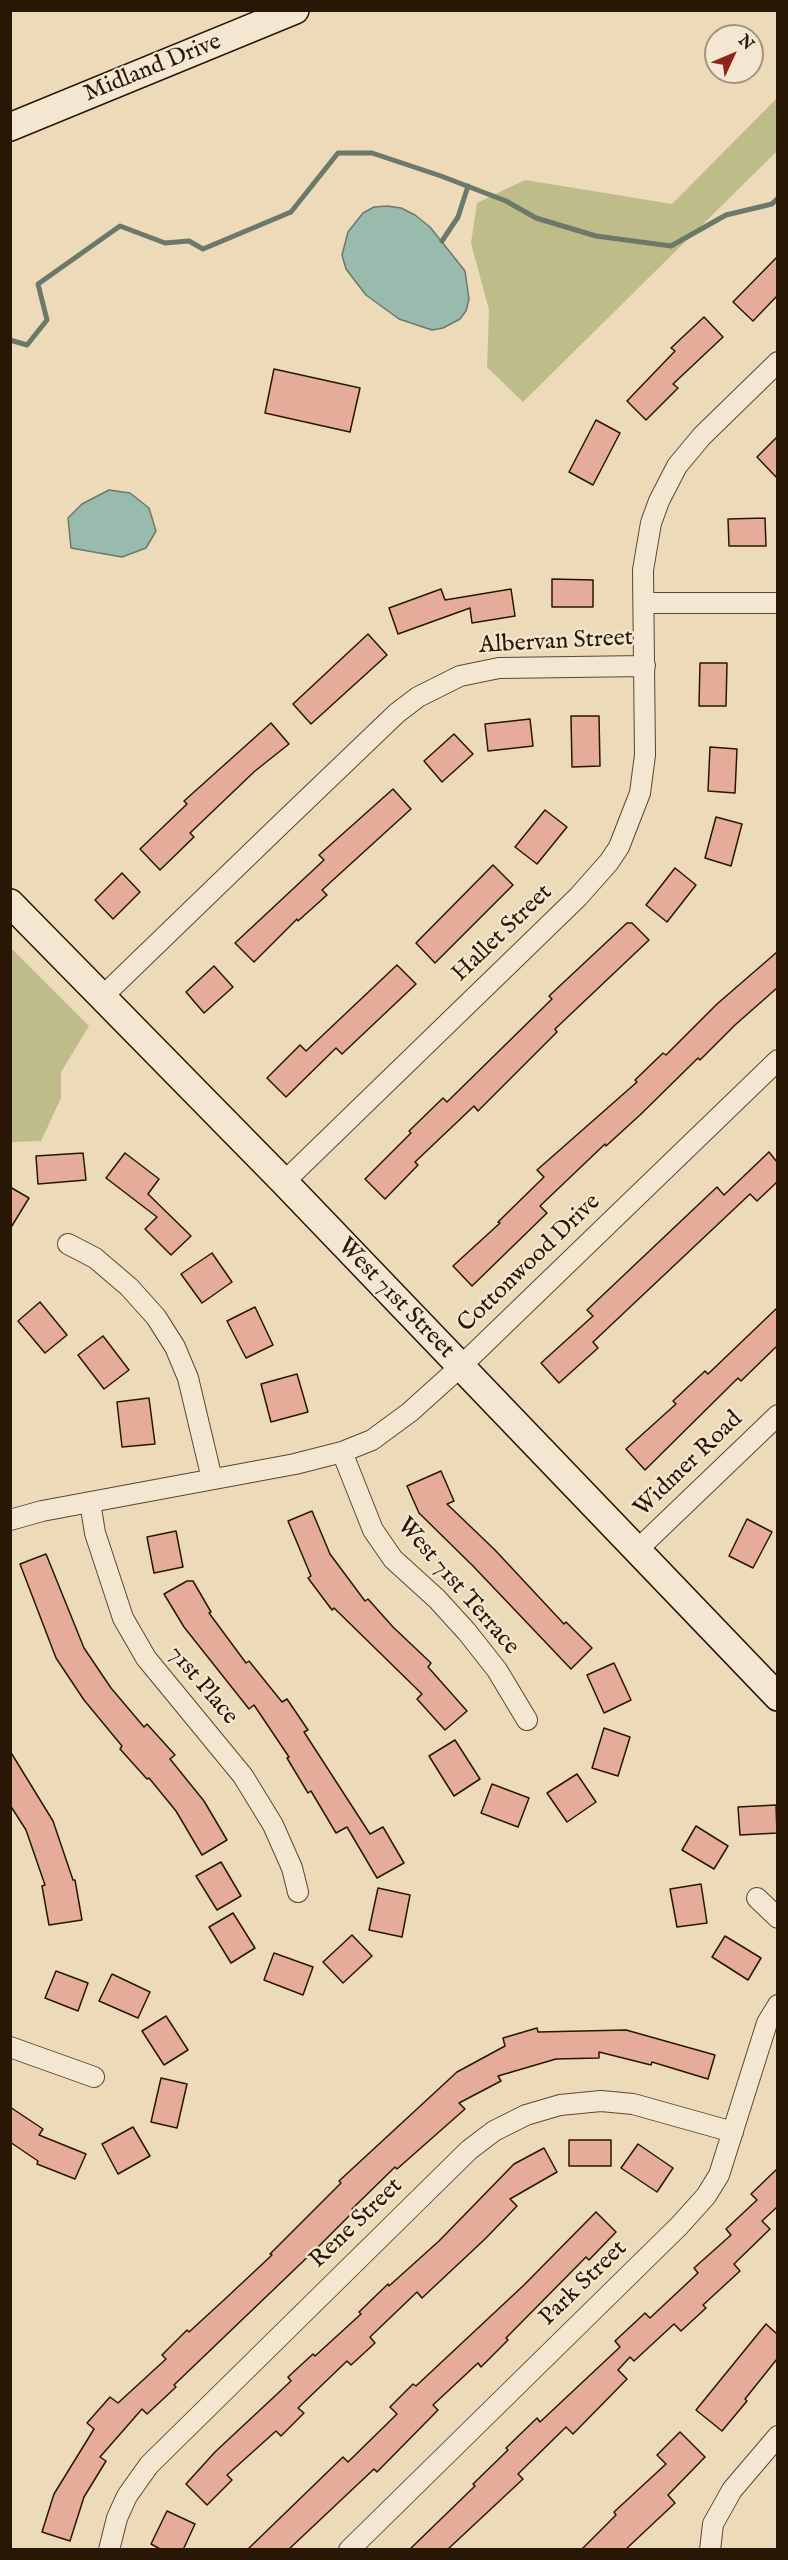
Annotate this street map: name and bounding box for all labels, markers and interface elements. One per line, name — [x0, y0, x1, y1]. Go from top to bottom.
north arrow — [704, 24, 764, 84]
street label: Midland Drive — [80, 28, 226, 110]
text: N — [734, 31, 758, 55]
street label: Albervan Street — [478, 625, 634, 661]
street label: Hallet Street — [447, 879, 559, 989]
street label: Cottonwood Drive — [453, 1189, 607, 1339]
street label: West 71st Street — [330, 1233, 460, 1365]
street label: Widmer Road — [629, 1406, 749, 1524]
street label: West 71st Terrace — [390, 1512, 524, 1662]
street label: 71st Place — [161, 1641, 243, 1731]
street label: Rene Street — [305, 2173, 409, 2275]
street label: Park Street — [534, 2235, 634, 2333]

